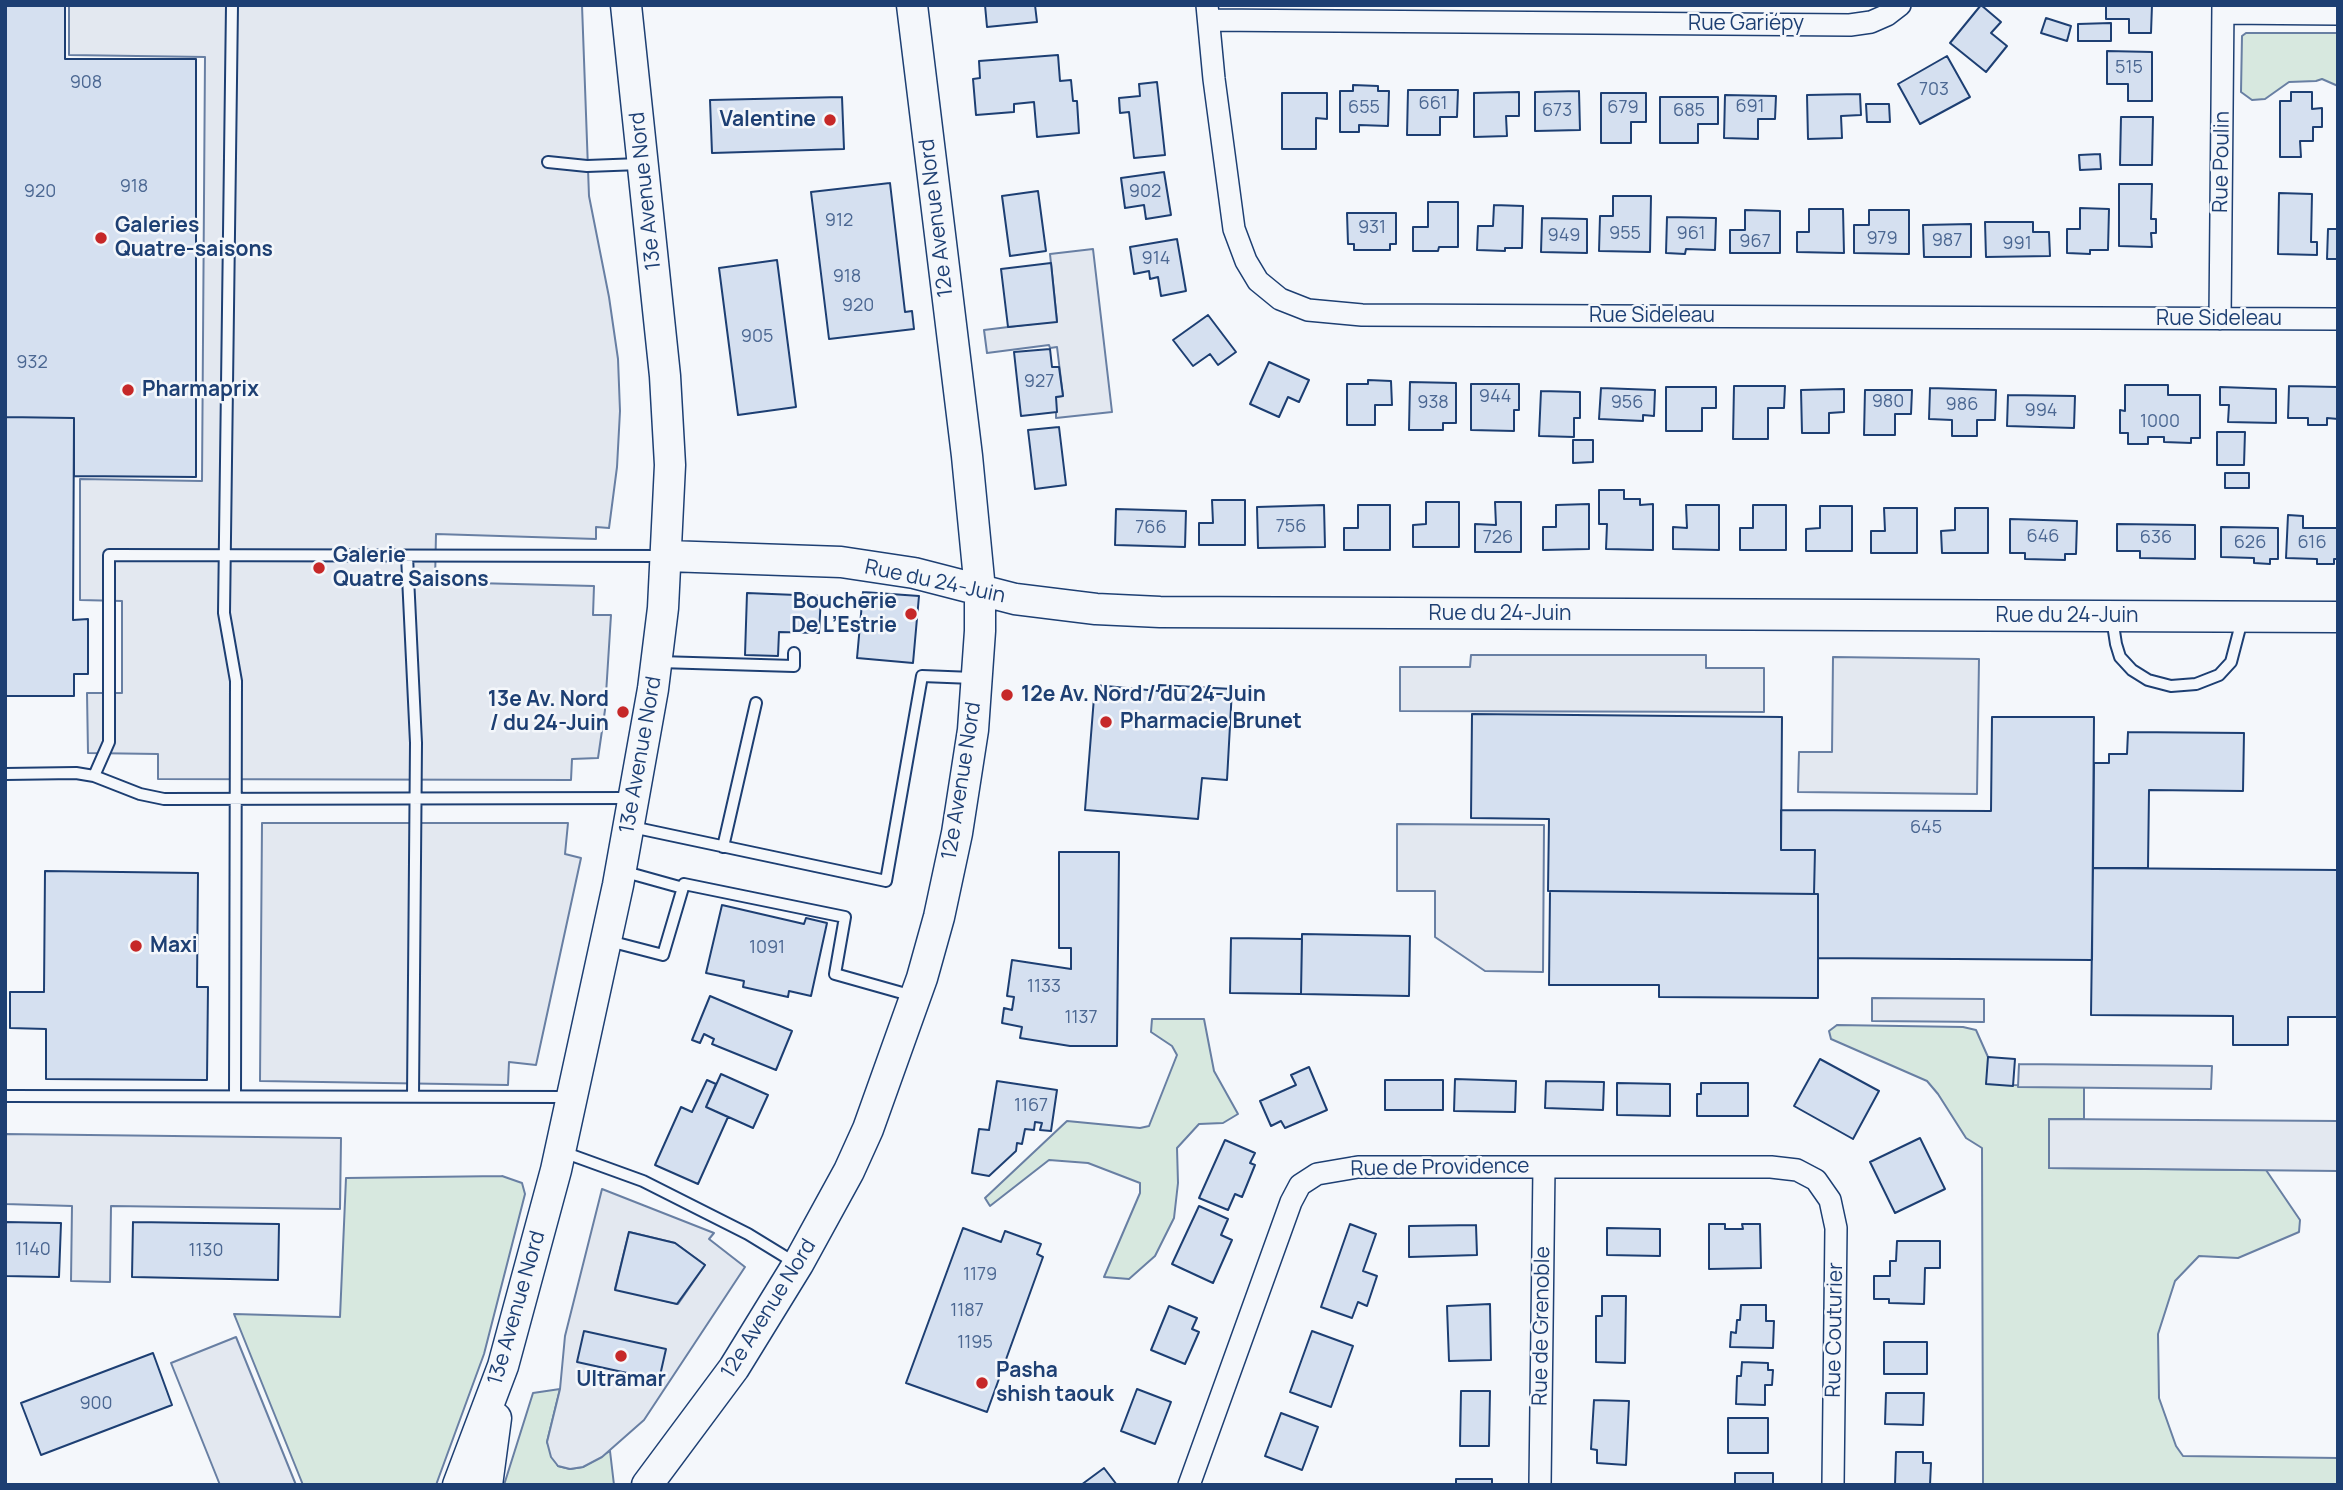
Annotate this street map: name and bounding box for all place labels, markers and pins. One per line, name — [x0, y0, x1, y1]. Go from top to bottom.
place label: Valentine — [719, 107, 816, 133]
marker: Valentine — [822, 112, 838, 128]
place label: Galeries Quatre-saisons — [115, 213, 273, 263]
marker: Galeries Quatre-saisons — [93, 230, 109, 246]
place label: Pharmaprix — [142, 377, 259, 403]
marker: Pharmaprix — [120, 382, 136, 398]
place label: Galerie Quatre Saisons — [333, 543, 489, 593]
marker: Galerie Quatre Saisons — [311, 560, 327, 576]
place label: Boucherie De L’Estrie — [791, 589, 897, 639]
marker: Boucherie De L’Estrie — [903, 606, 919, 622]
place label: 12e Av. Nord / du 24-Juin — [1021, 682, 1266, 708]
place label: 13e Av. Nord / du 24-Juin — [488, 687, 609, 737]
marker: 12e Av. Nord / du 24-Juin — [999, 687, 1015, 703]
marker: 13e Av. Nord / du 24-Juin — [615, 704, 631, 720]
place label: Pharmacie Brunet — [1120, 709, 1302, 735]
marker: Pharmacie Brunet — [1098, 714, 1114, 730]
place label: Maxi — [150, 933, 198, 959]
marker: Maxi — [128, 938, 144, 954]
marker: Ultramar — [613, 1348, 629, 1364]
place label: Pasha shish taouk — [996, 1358, 1114, 1408]
place label: Ultramar — [576, 1367, 666, 1393]
marker: Pasha shish taouk — [974, 1375, 990, 1391]

